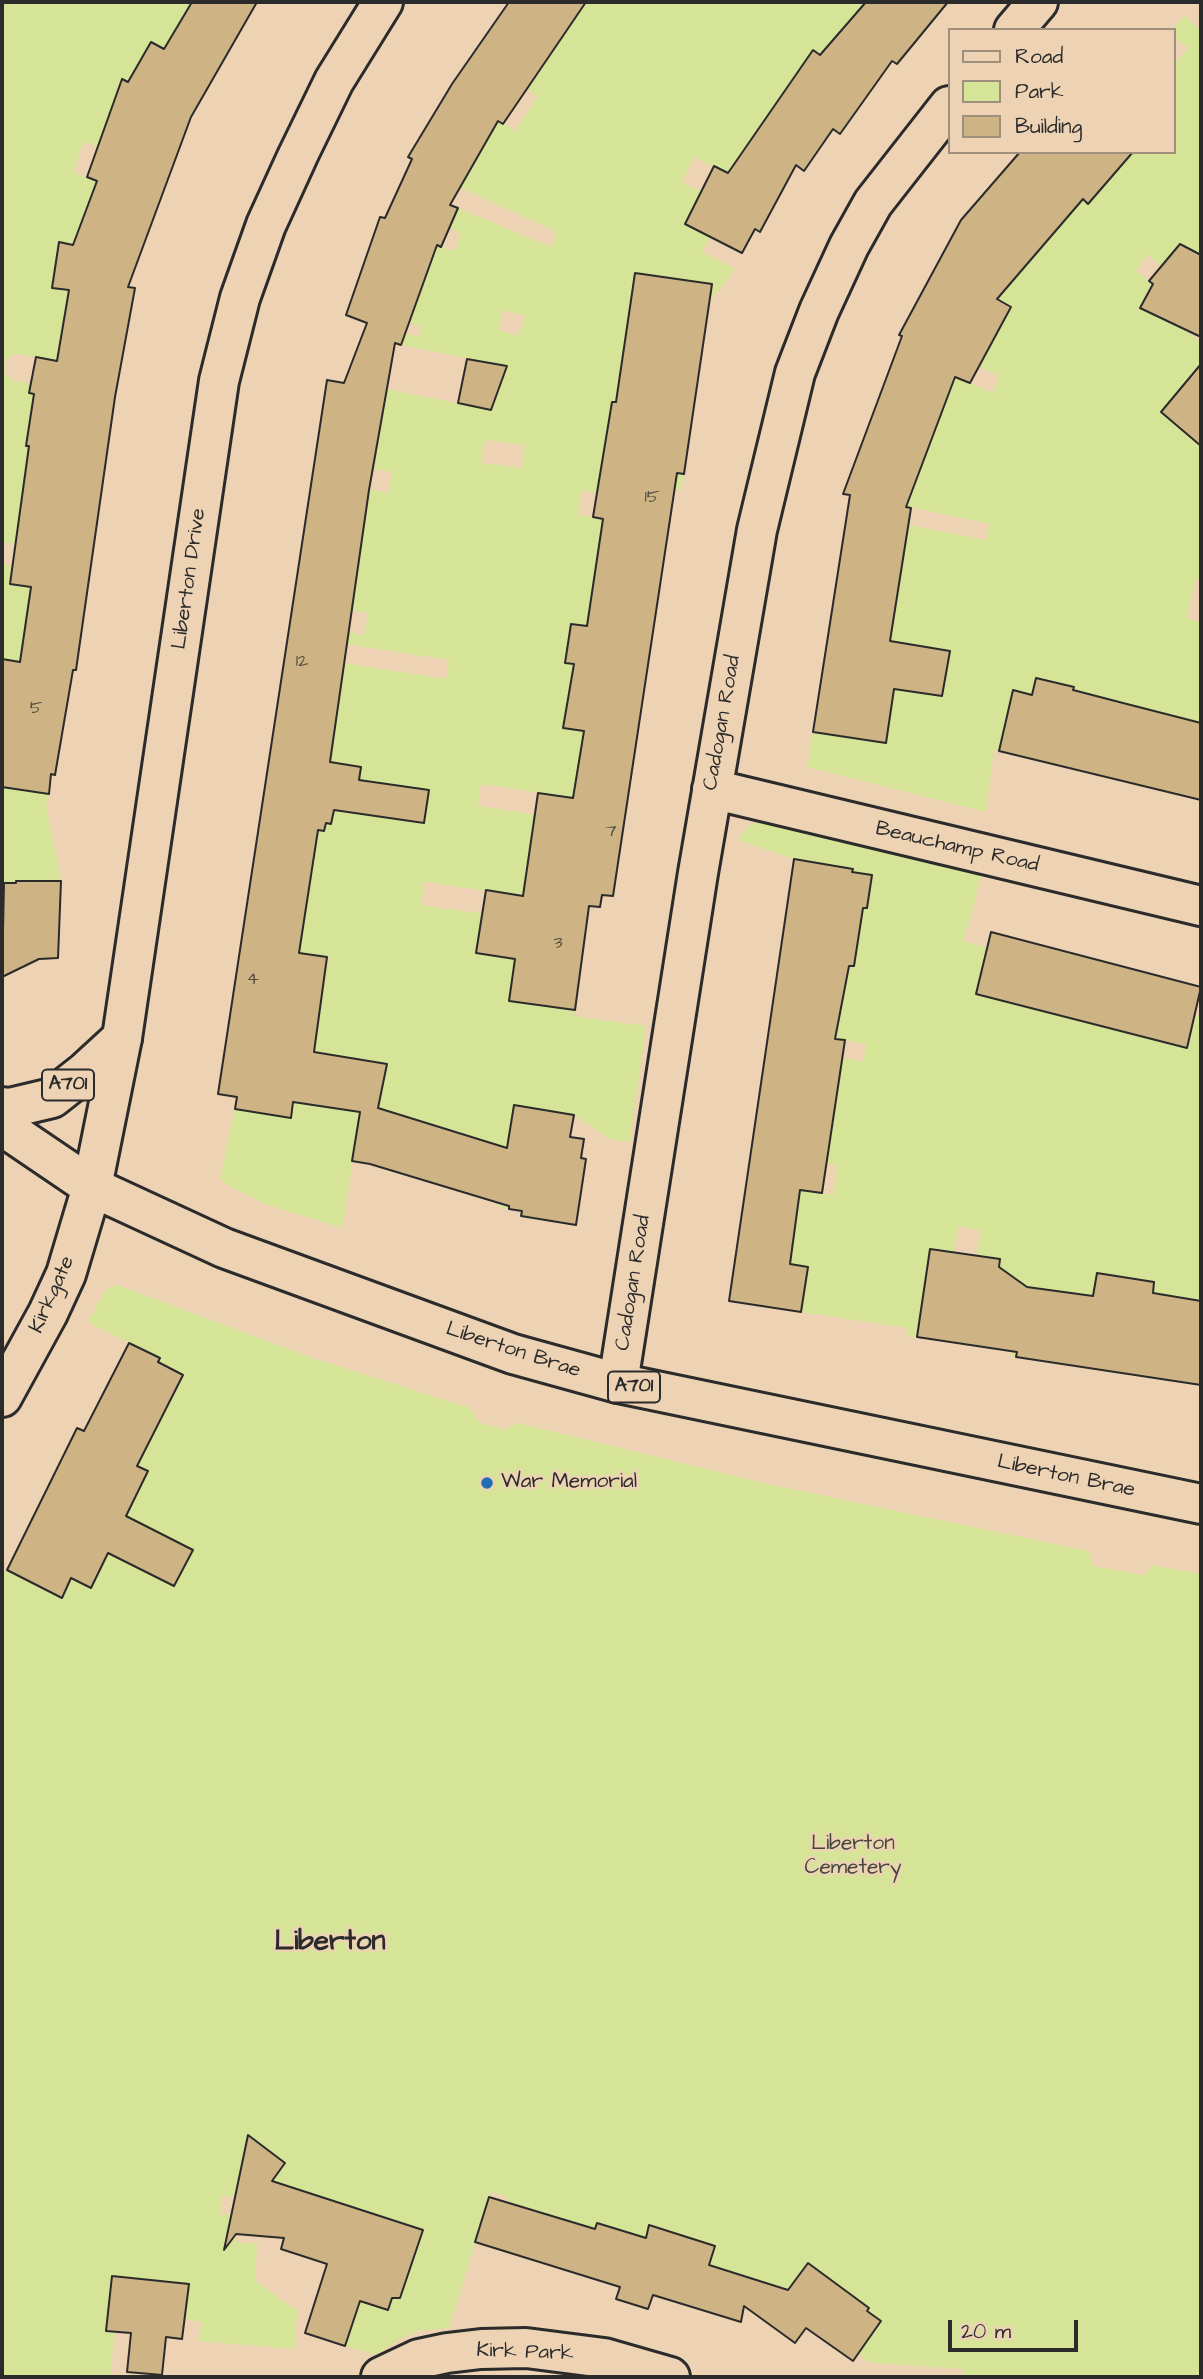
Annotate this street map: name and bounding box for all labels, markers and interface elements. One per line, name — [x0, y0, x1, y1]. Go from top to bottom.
legend — [948, 28, 1175, 154]
text: Road — [1015, 42, 1063, 71]
text: Park — [1015, 77, 1064, 106]
text: Building — [1015, 112, 1082, 141]
house number: 15 — [644, 487, 660, 509]
street label: Liberton Drive — [168, 507, 212, 651]
house number: 12 — [296, 651, 308, 673]
street label: Cadogan Road — [699, 653, 747, 793]
house number: 5 — [30, 698, 42, 720]
street label: Beauchamp Road — [873, 817, 1041, 879]
house number: 7 — [605, 821, 617, 843]
house number: 3 — [553, 933, 563, 955]
house number: 4 — [247, 969, 259, 991]
road number: A701 — [42, 1070, 94, 1100]
street label: Cadogan Road — [611, 1213, 657, 1353]
street label: Kirkgate — [25, 1253, 81, 1337]
street label: Liberton Brae — [442, 1317, 584, 1385]
road number: A701 — [608, 1372, 660, 1402]
street label: Liberton Brae — [995, 1450, 1137, 1504]
place label: War Memorial — [501, 1470, 637, 1496]
marker: War Memorial — [479, 1475, 495, 1491]
park label: Liberton Cemetery — [805, 1832, 901, 1882]
district label: Liberton — [274, 1926, 386, 1960]
scale bar — [951, 2306, 1080, 2350]
text: 20 m — [961, 2317, 1011, 2346]
street label: Kirk Park — [476, 2339, 574, 2367]

